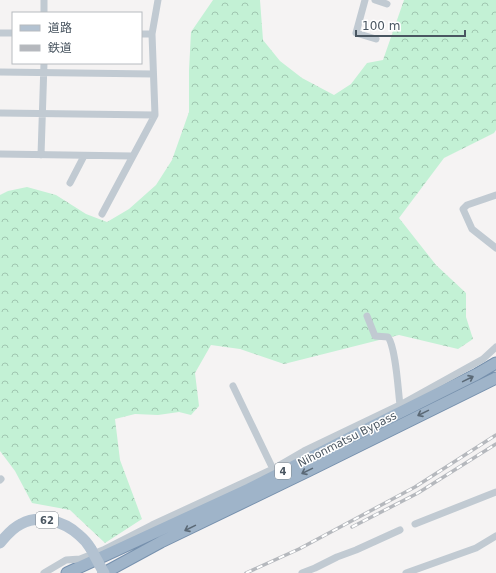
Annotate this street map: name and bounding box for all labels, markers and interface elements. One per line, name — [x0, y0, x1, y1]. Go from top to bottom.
legend — [12, 12, 142, 64]
scale bar — [356, 12, 465, 38]
text: 100 m — [362, 19, 400, 33]
text: 道路 — [48, 21, 72, 35]
text: 鉄道 — [48, 41, 72, 55]
one-way arrow — [461, 375, 473, 382]
street label: Nihonmatsu Bypass — [296, 409, 399, 470]
one-way arrow — [417, 410, 429, 417]
road number: 4 — [275, 463, 291, 479]
one-way arrow — [301, 468, 313, 476]
road number: 62 — [36, 512, 58, 528]
one-way arrow — [184, 525, 196, 532]

